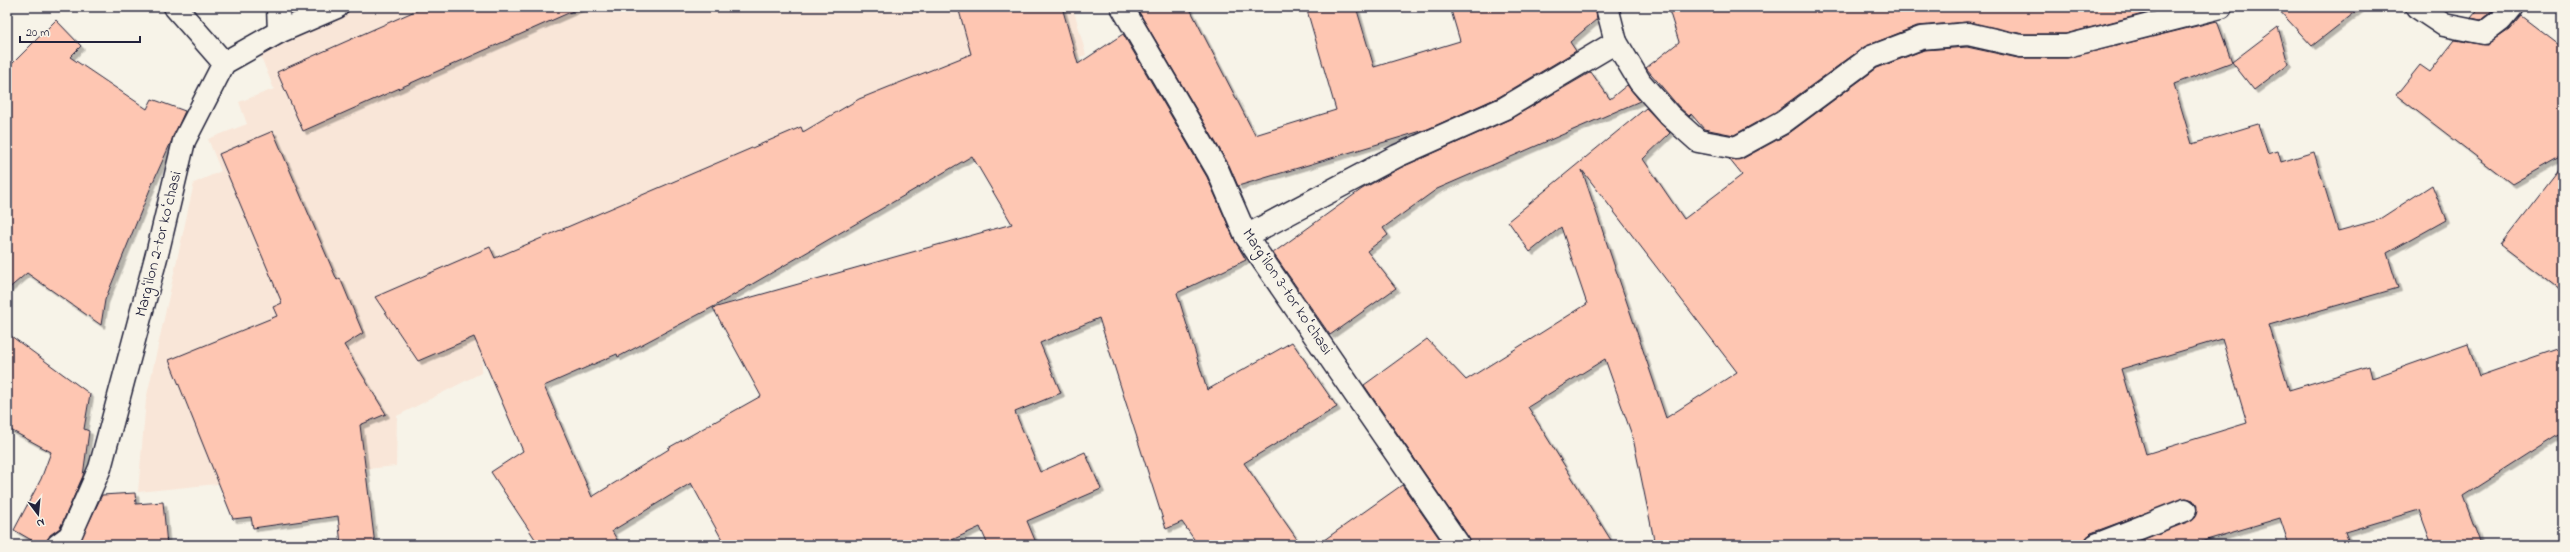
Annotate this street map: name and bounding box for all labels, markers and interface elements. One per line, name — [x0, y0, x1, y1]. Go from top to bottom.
scale bar — [20, 18, 140, 44]
text: 20 m — [26, 24, 49, 42]
street label: Margʻilon 2-tor koʻchasi — [129, 168, 189, 320]
street label: Margʻilon 3-tor koʻchasi — [1236, 224, 1338, 360]
north arrow — [18, 494, 58, 534]
text: N — [35, 514, 46, 531]

